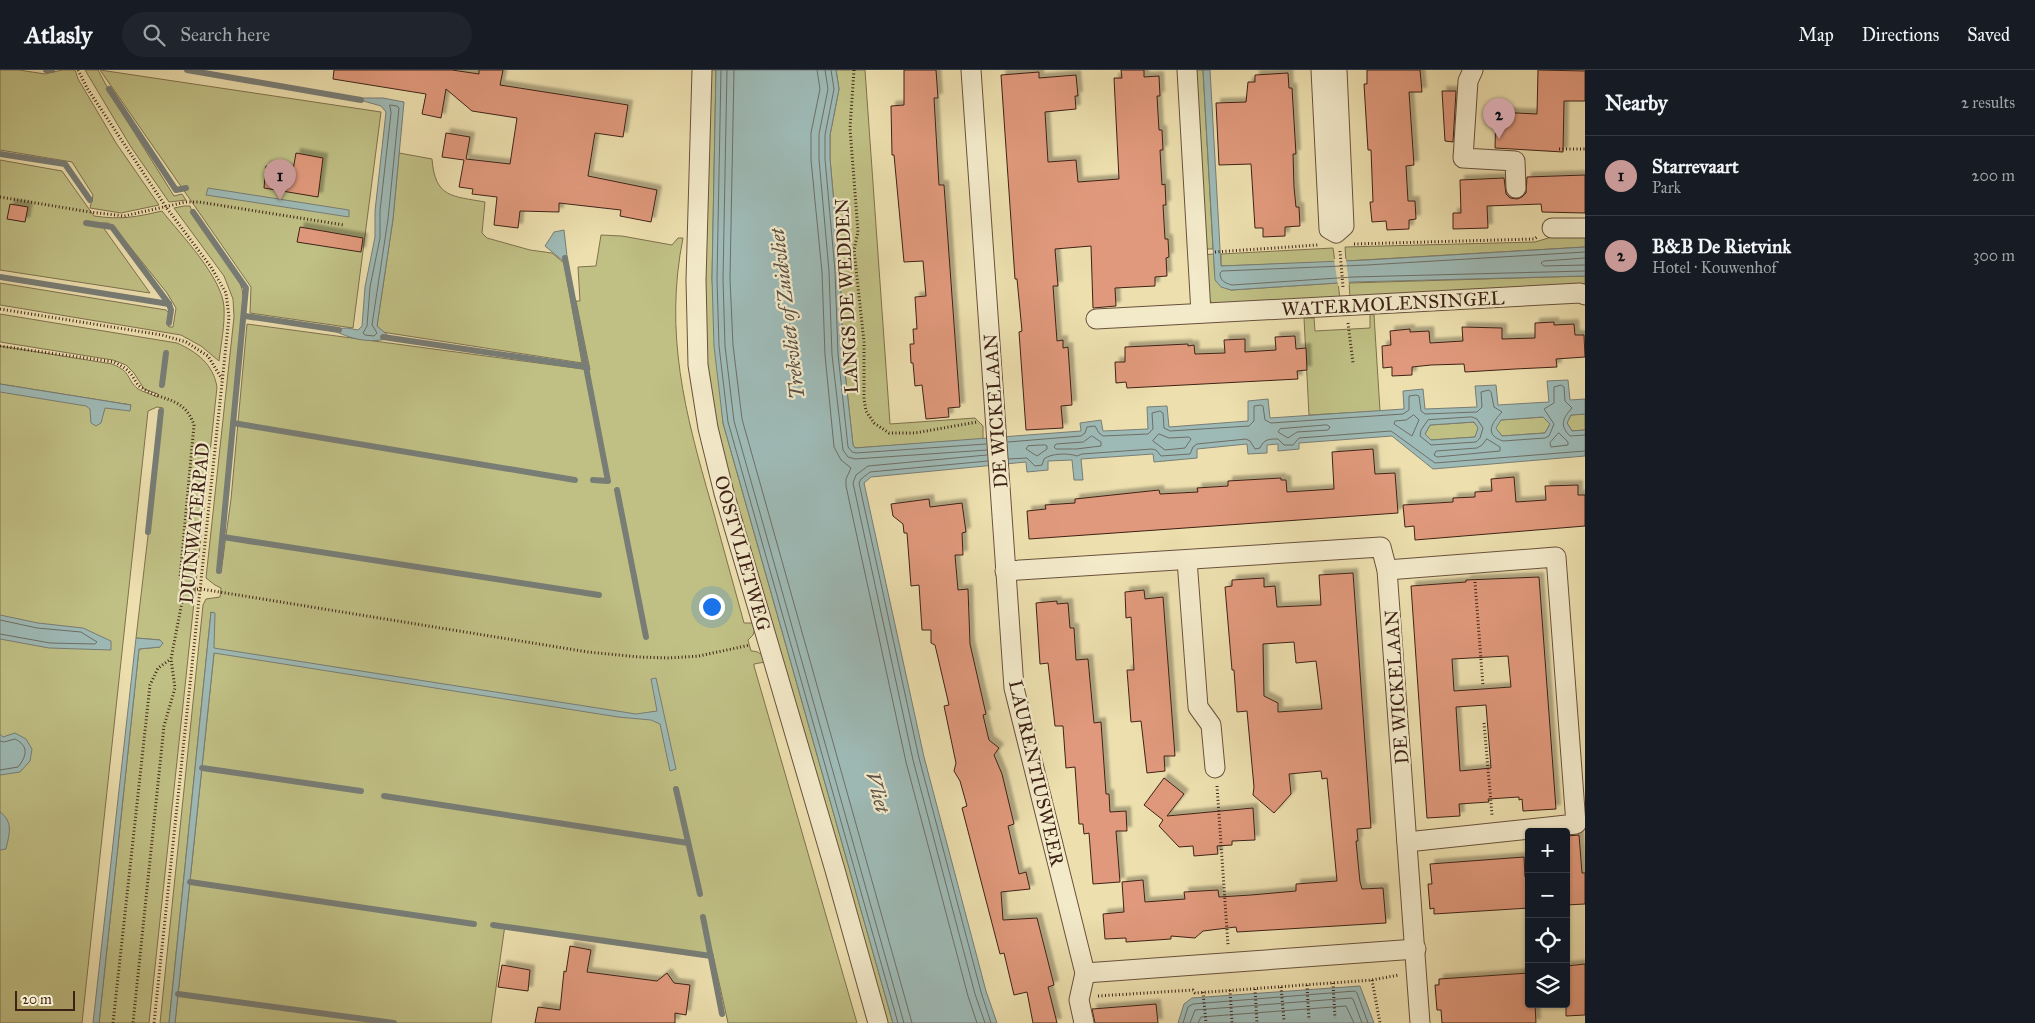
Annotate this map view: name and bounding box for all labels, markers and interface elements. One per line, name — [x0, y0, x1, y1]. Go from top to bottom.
search box — [122, 12, 472, 57]
text: Atlasly — [25, 20, 92, 50]
icon: search — [140, 21, 168, 49]
text: Search here — [180, 23, 270, 46]
text: Map — [1798, 24, 1834, 46]
text: Directions — [1862, 24, 1939, 46]
text: Saved — [1967, 24, 2010, 46]
text: Nearby — [1605, 90, 1668, 116]
text: 2 results — [1961, 93, 2015, 112]
pin: 2 — [1483, 98, 1515, 139]
text: Starrevaart — [1652, 155, 1739, 178]
pin: 1 — [264, 159, 296, 200]
text: 1 — [1618, 166, 1624, 185]
text: 200 m — [1972, 166, 2015, 185]
text: Park — [1652, 178, 1681, 197]
street label: LANGS DE WEDDEN — [830, 198, 863, 394]
water label: Trekvliet of Zuidvliet — [764, 225, 809, 401]
text: B&B De Rietvink — [1652, 235, 1791, 258]
text: 2 — [1617, 246, 1625, 265]
text: 300 m — [1973, 246, 2015, 265]
text: Hotel · Kouwenhof — [1652, 258, 1777, 277]
street label: WATERMOLENSINGEL — [1281, 286, 1505, 321]
street label: DE WICKELAAN — [979, 333, 1012, 489]
street label: DUINWATERPAD — [175, 441, 214, 605]
street label: OOSTVLIETWEG — [709, 473, 776, 634]
your location — [699, 594, 725, 620]
street label: DE WICKELAAN — [1380, 609, 1413, 765]
street label: LAURENTIUSWEER — [1004, 678, 1069, 869]
water label: Vliet — [861, 769, 895, 817]
map controls — [1525, 828, 1570, 1008]
button: + — [1525, 828, 1570, 873]
button: − — [1525, 873, 1570, 918]
button: locate — [1525, 918, 1570, 963]
button: layers — [1525, 963, 1570, 1008]
scale bar — [15, 988, 75, 1011]
text: 20 m — [22, 991, 52, 1008]

